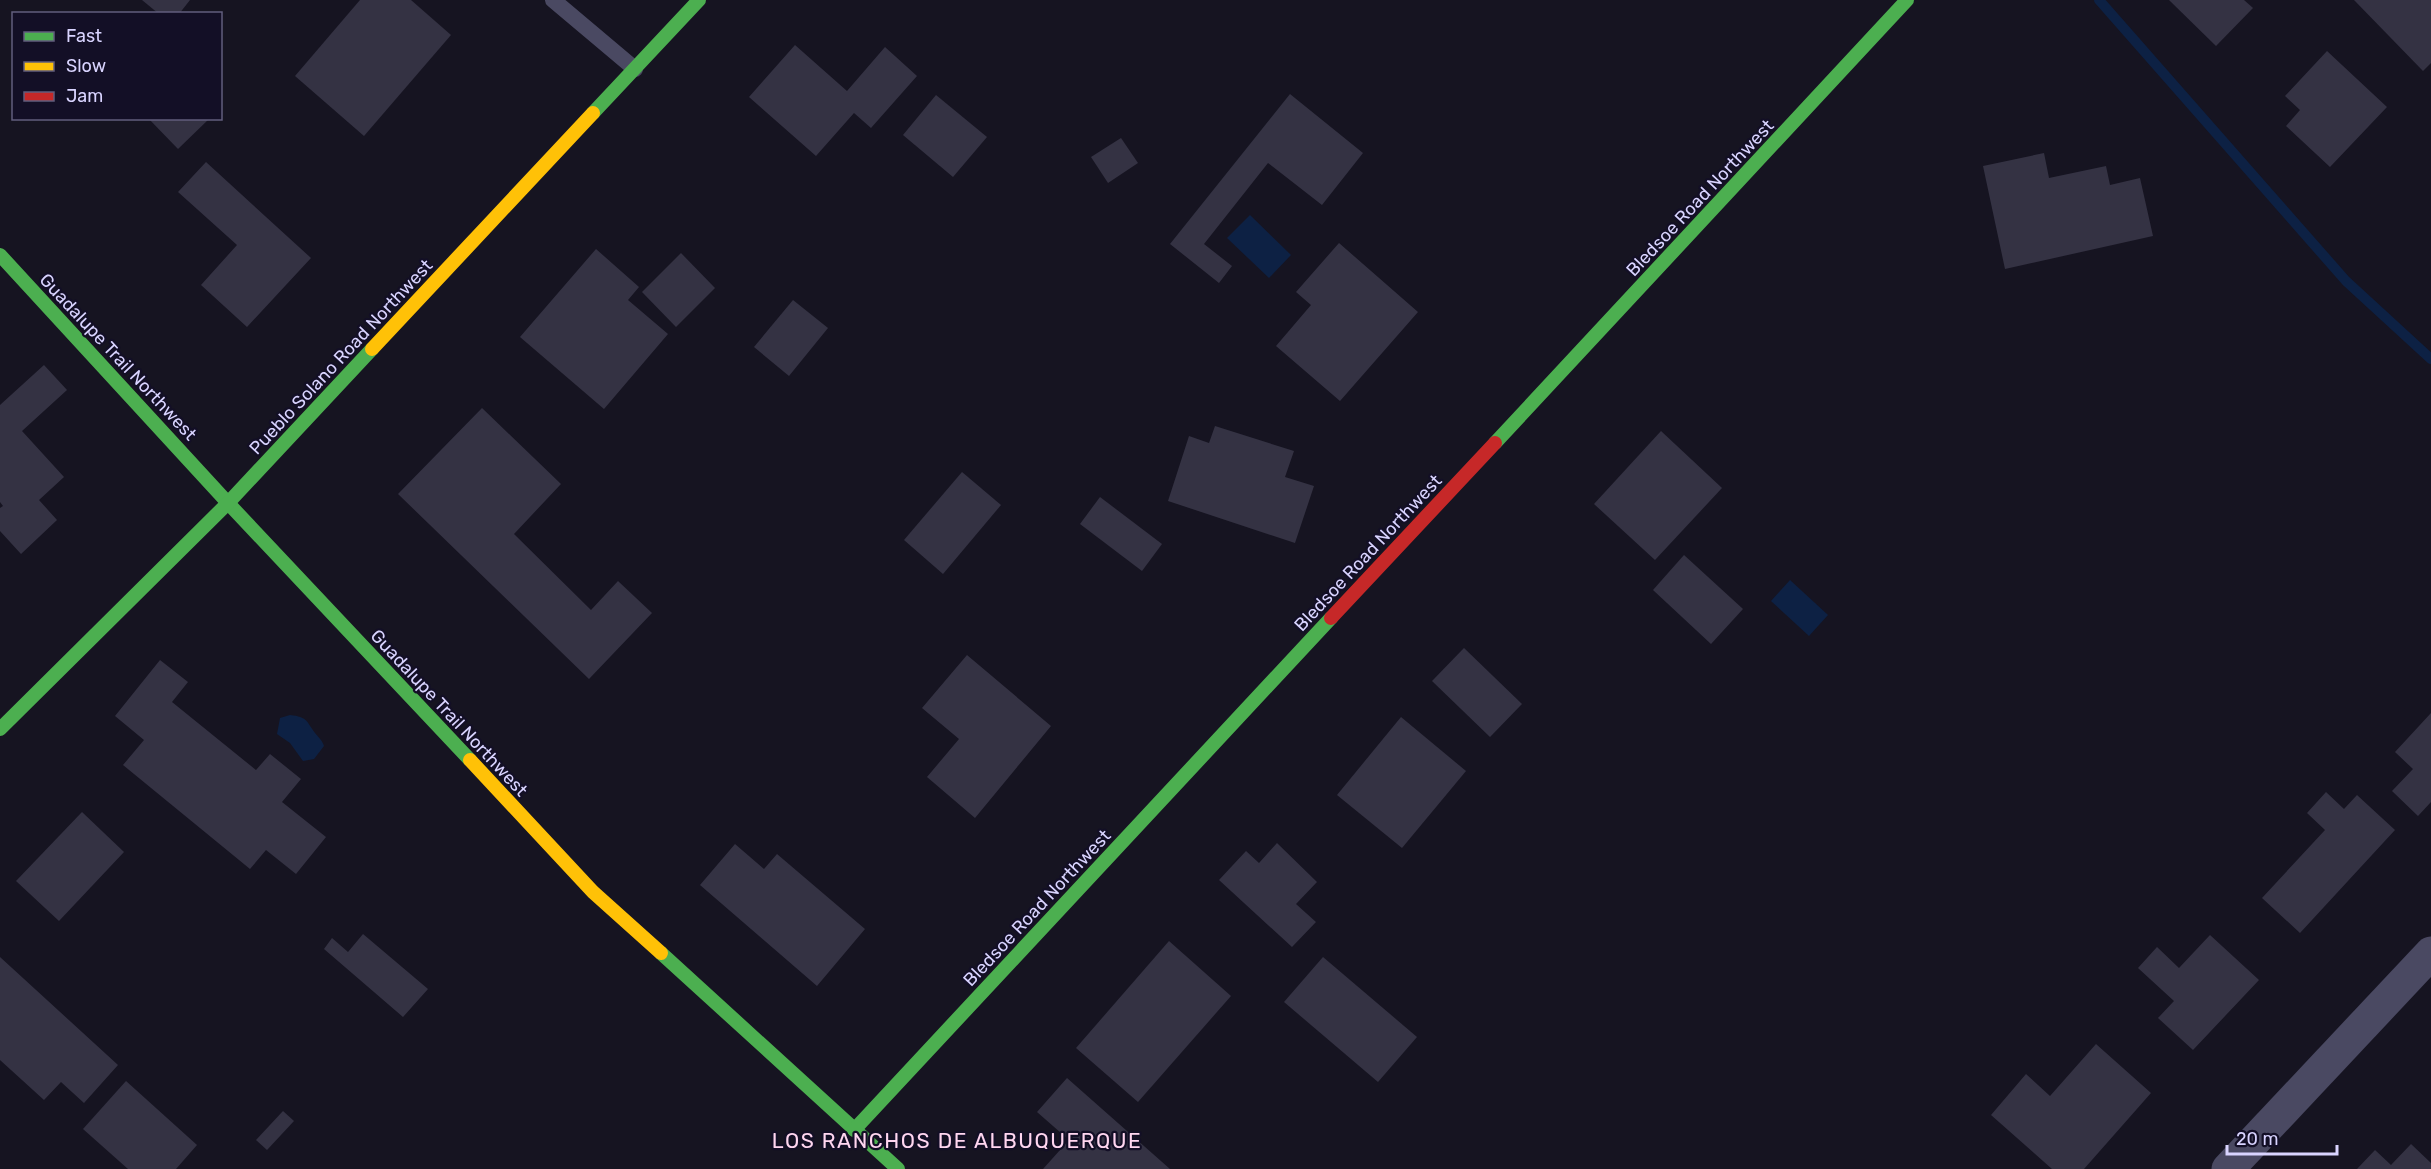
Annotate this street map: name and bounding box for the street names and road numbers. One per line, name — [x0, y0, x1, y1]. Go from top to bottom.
street label: Bledsoe Road Northwest — [1622, 115, 1778, 281]
street label: Pueblo Solano Road Northwest — [245, 255, 437, 459]
street label: Guadalupe Trail Northwest — [35, 269, 201, 445]
street label: Bledsoe Road Northwest — [1290, 470, 1446, 636]
street label: Guadalupe Trail Northwest — [366, 625, 532, 801]
street label: Bledsoe Road Northwest — [959, 825, 1115, 991]

